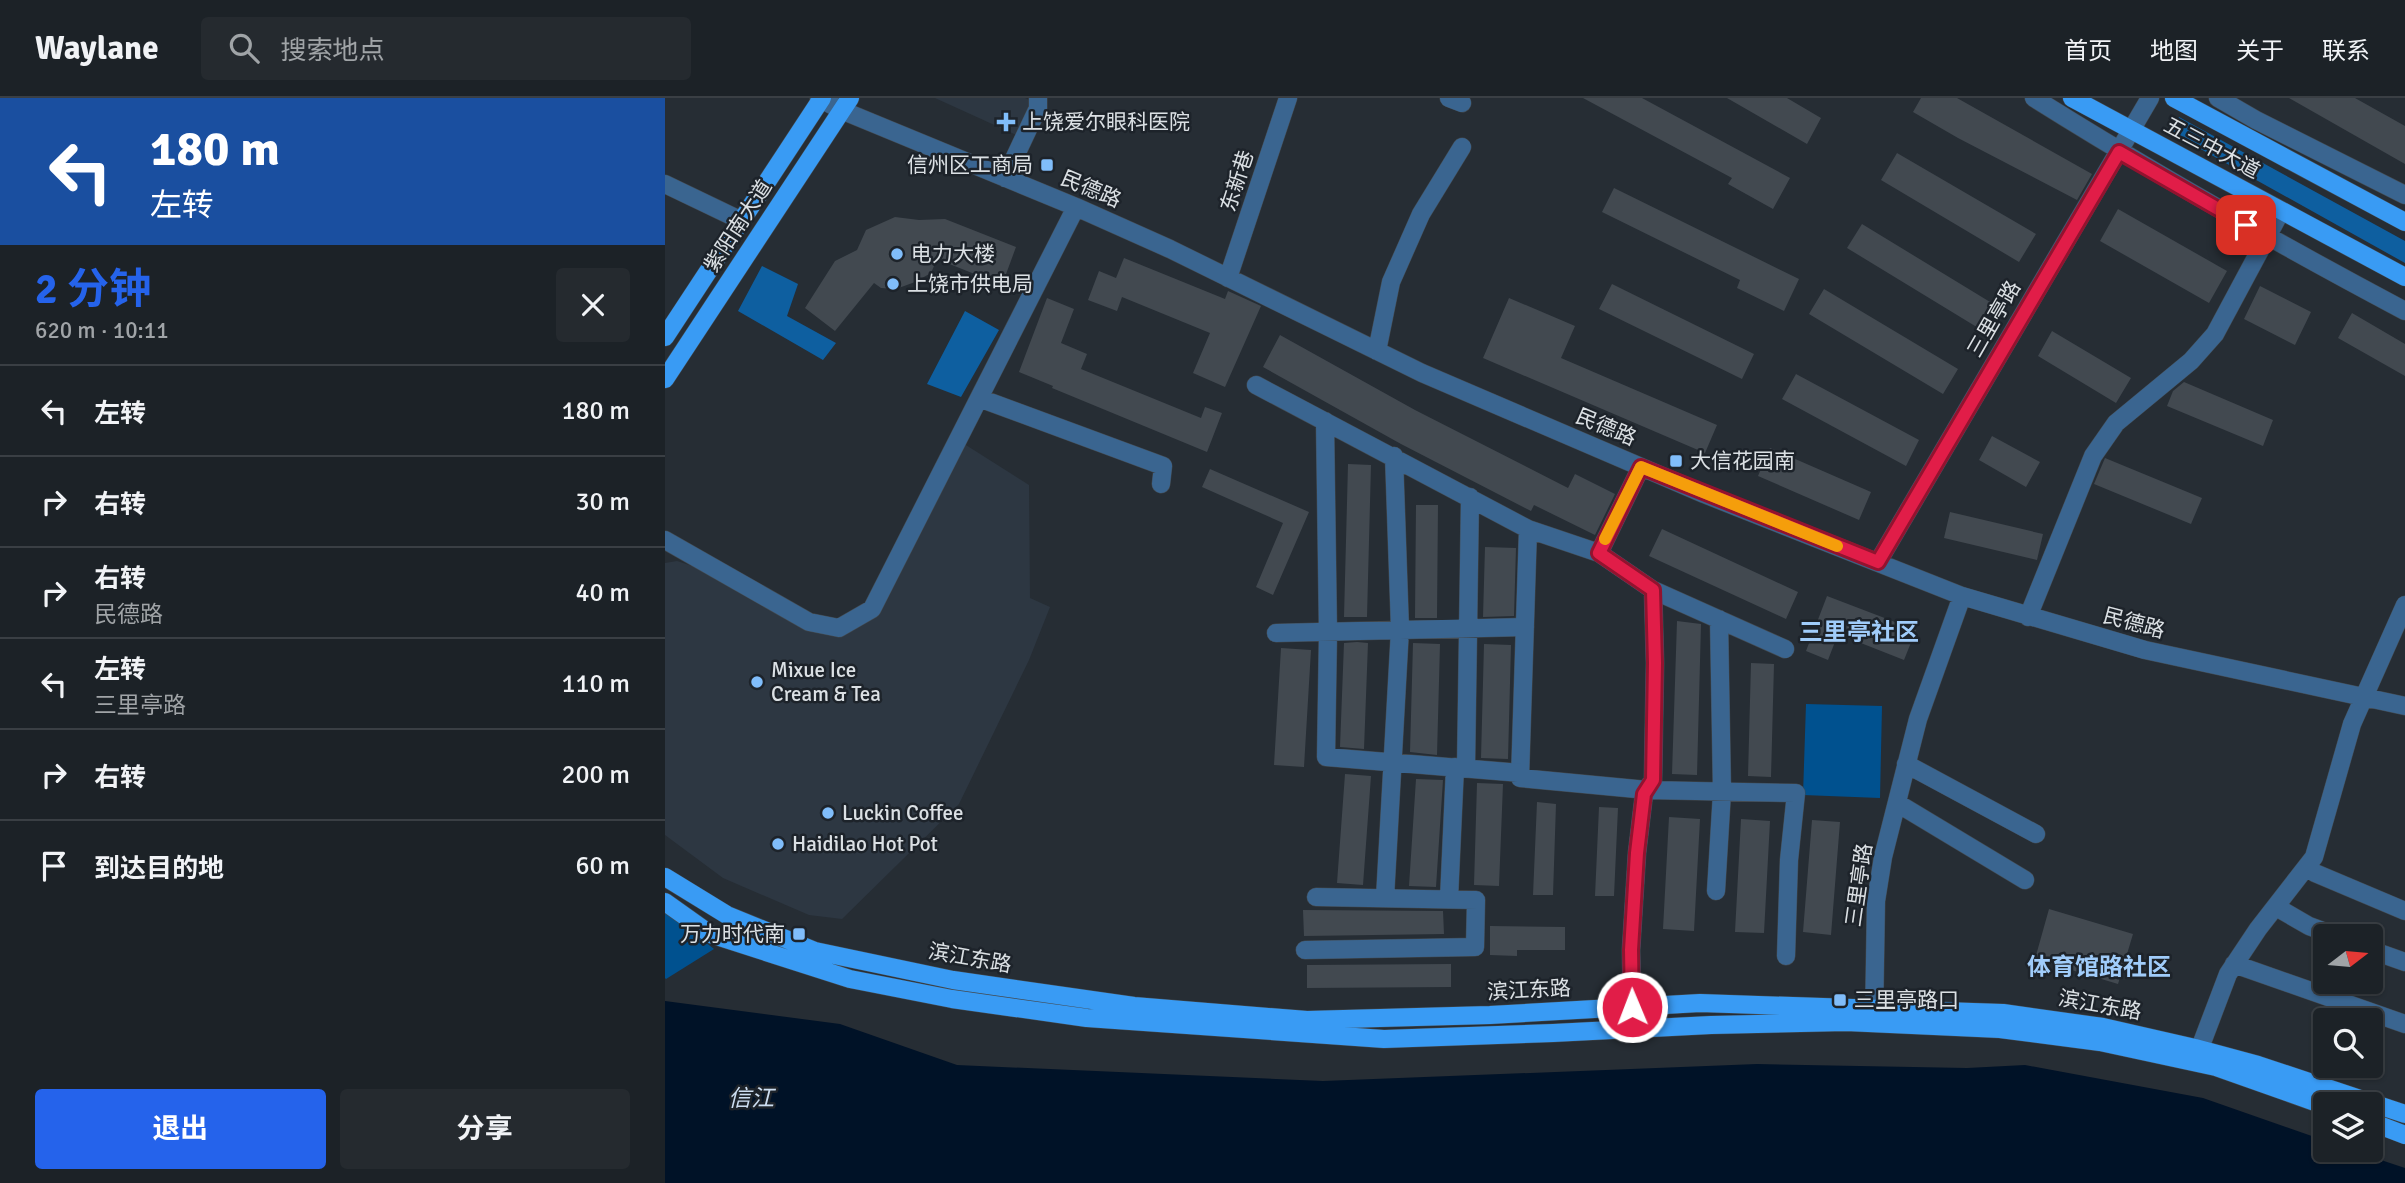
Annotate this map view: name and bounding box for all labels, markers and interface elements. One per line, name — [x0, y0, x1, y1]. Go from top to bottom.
search box — [201, 17, 691, 80]
text: Waylane — [35, 28, 159, 69]
icon: search — [225, 29, 263, 67]
text: 搜索地点 — [281, 35, 385, 67]
text: 首页 — [2064, 36, 2112, 66]
text: 地图 — [2150, 36, 2198, 66]
text: 关于 — [2236, 36, 2284, 66]
text: 联系 — [2322, 36, 2370, 66]
place label: 上饶爱尔眼科医院 — [1022, 109, 1190, 135]
marker: 上饶爱尔眼科医院 — [996, 112, 1016, 132]
street label: 五三中大道 — [2160, 112, 2264, 184]
text: 180 m — [150, 119, 280, 179]
icon: left — [35, 126, 126, 217]
street label: 东新巷 — [1215, 147, 1259, 215]
place label: 信州区工商局 — [907, 152, 1033, 178]
marker: 信州区工商局 — [1039, 157, 1055, 173]
street label: 民德路 — [1057, 165, 1125, 213]
street label: 紫阳南大道 — [699, 175, 777, 277]
text: 左转 — [150, 186, 214, 225]
pin — [2216, 195, 2276, 255]
icon: arrive — [2227, 206, 2265, 244]
place label: 电力大楼 — [911, 241, 995, 267]
marker: 电力大楼 — [889, 246, 905, 262]
text: 2 分钟 — [35, 264, 151, 315]
button: close — [556, 268, 630, 342]
place label: 上饶市供电局 — [907, 271, 1033, 297]
marker: 上饶市供电局 — [885, 276, 901, 292]
street label: 三里亭路 — [1962, 276, 2026, 362]
text: 620 m · 10:11 — [35, 316, 169, 345]
icon: left — [35, 392, 73, 430]
text: 180 m — [561, 395, 630, 427]
text: 左转 — [94, 398, 146, 430]
street label: 民德路 — [1572, 403, 1640, 451]
place label: 大信花园南 — [1690, 448, 1795, 474]
marker: 大信花园南 — [1668, 453, 1684, 469]
icon: right — [35, 483, 73, 521]
text: 30 m — [575, 486, 630, 518]
text: 右转 — [94, 489, 146, 521]
text: 右转 — [94, 563, 146, 595]
icon: right — [35, 574, 73, 612]
text: 40 m — [575, 577, 630, 609]
text: 民德路 — [94, 600, 163, 629]
street label: 民德路 — [2100, 602, 2168, 644]
district label: 三里亭社区 — [1799, 617, 1919, 647]
text: 左转 — [94, 654, 146, 686]
place label: Mixue Ice Cream & Tea — [771, 657, 881, 707]
icon: left — [35, 665, 73, 703]
text: 110 m — [561, 668, 630, 700]
marker: Mixue Ice Cream & Tea — [749, 674, 765, 690]
text: 三里亭路 — [94, 691, 186, 720]
icon: right — [35, 756, 73, 794]
text: 200 m — [561, 759, 630, 791]
text: 右转 — [94, 762, 146, 794]
place label: Luckin Coffee — [842, 800, 964, 826]
marker: Luckin Coffee — [820, 805, 836, 821]
place label: Haidilao Hot Pot — [792, 831, 938, 857]
marker: Haidilao Hot Pot — [770, 836, 786, 852]
street label: 三里亭路 — [1840, 842, 1878, 928]
icon: arrive — [35, 847, 73, 885]
text: 60 m — [575, 850, 630, 882]
text: 到达目的地 — [94, 853, 224, 885]
place label: 万力时代南 — [680, 921, 785, 947]
north arrow — [2313, 924, 2383, 994]
map controls — [2313, 924, 2383, 1162]
marker: 万力时代南 — [791, 926, 807, 942]
street label: 滨江东路 — [926, 938, 1014, 978]
district label: 体育馆路社区 — [2027, 952, 2171, 982]
position arrow — [1595, 970, 1669, 1044]
street label: 滨江东路 — [1486, 975, 1572, 1005]
street label: 滨江东路 — [2056, 985, 2144, 1025]
place label: 三里亭路口 — [1854, 987, 1959, 1013]
marker: 三里亭路口 — [1832, 992, 1848, 1008]
button: search — [2313, 1008, 2383, 1078]
water label: 信江 — [728, 1084, 777, 1113]
button: 退出 — [35, 1089, 326, 1169]
button: 分享 — [340, 1089, 630, 1169]
button: layers — [2313, 1092, 2383, 1162]

